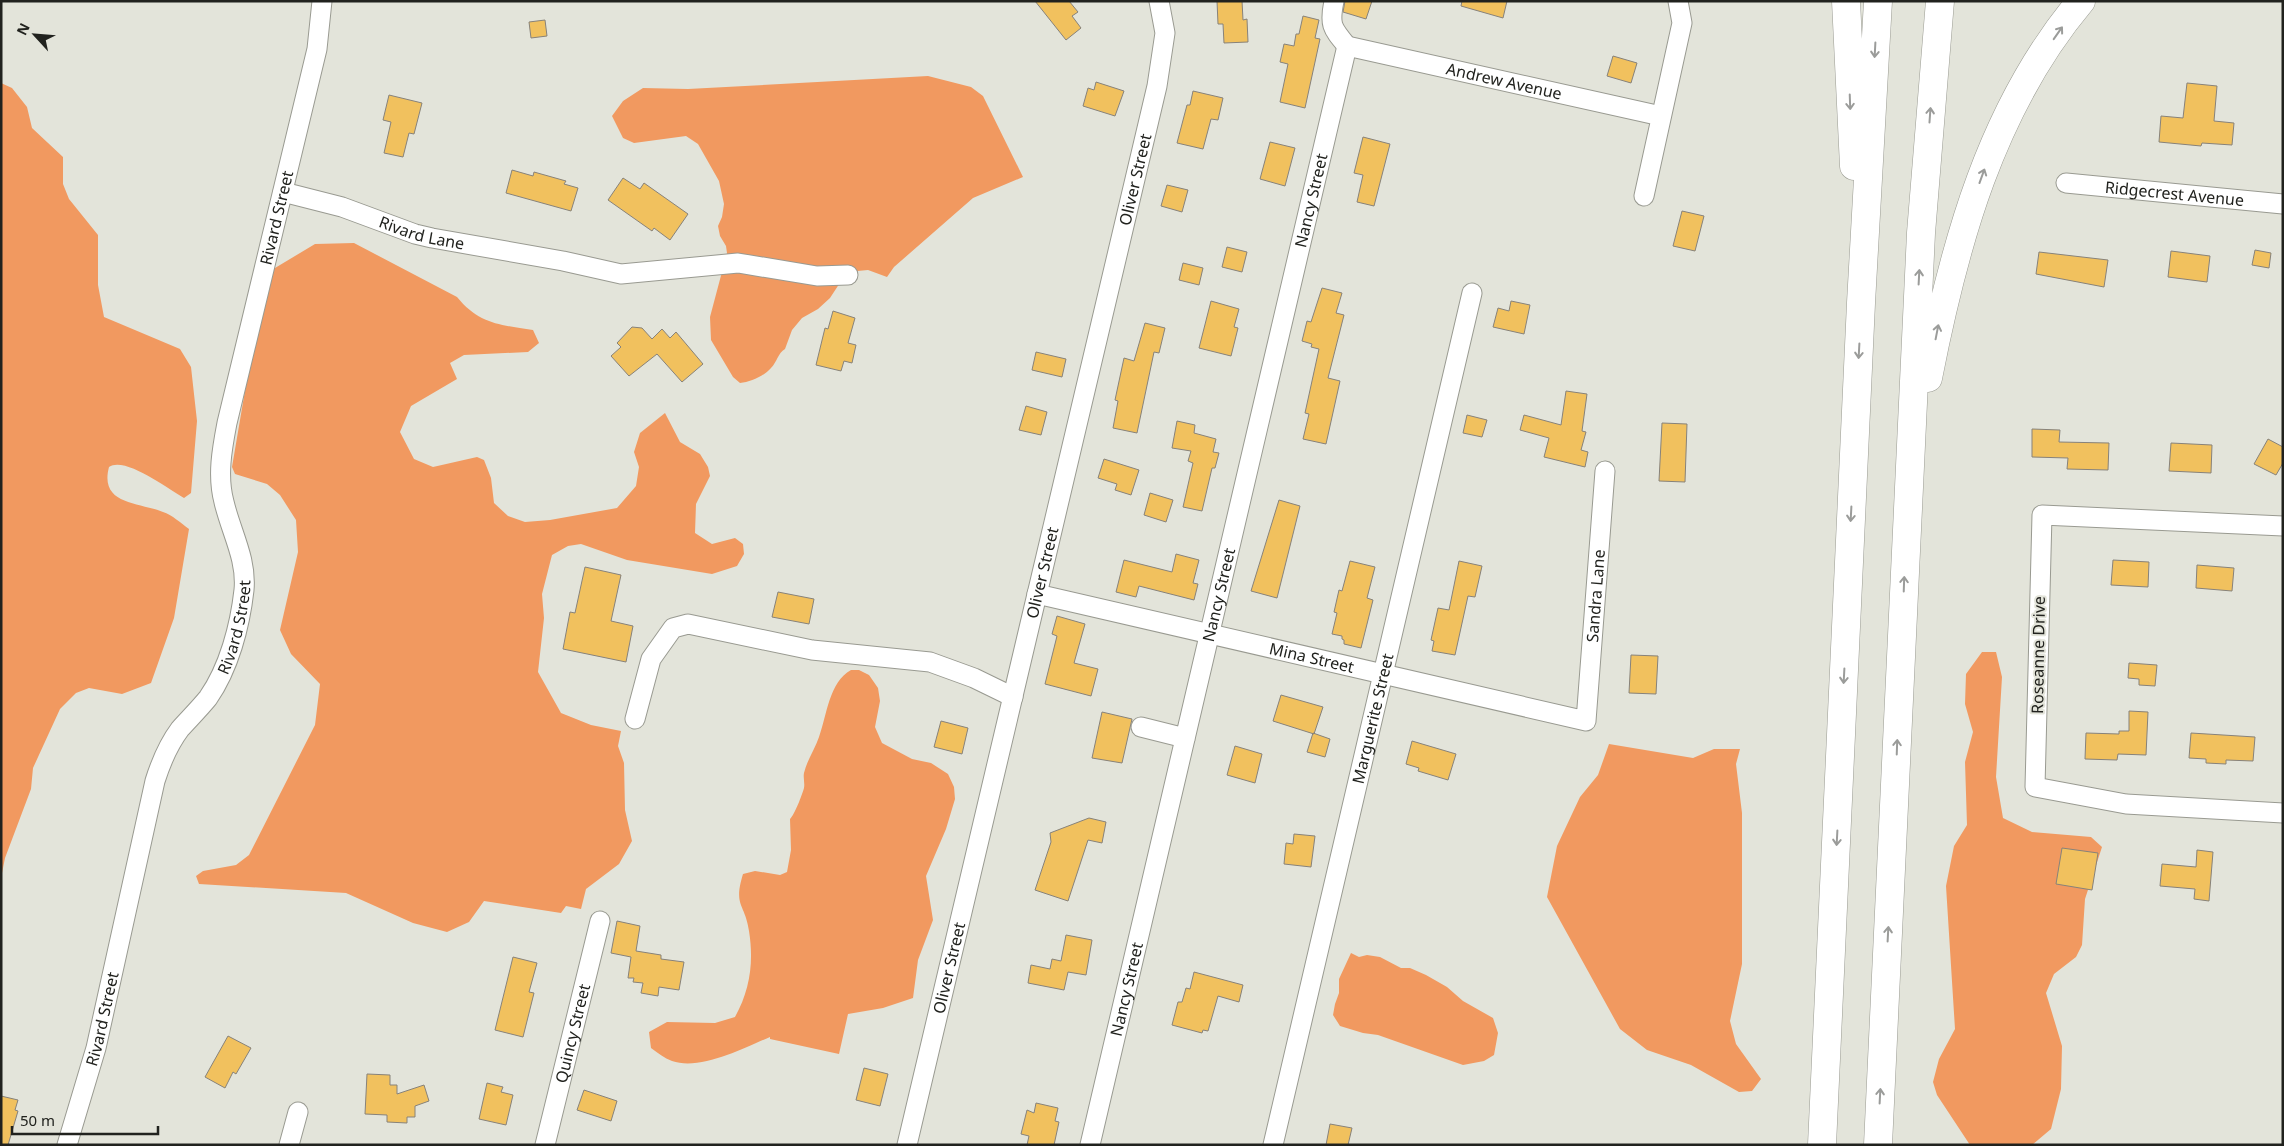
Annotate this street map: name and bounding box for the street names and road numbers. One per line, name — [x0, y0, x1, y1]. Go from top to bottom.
street label: Andrew Avenue — [1444, 57, 1564, 105]
street label: Oliver Street — [1113, 131, 1156, 228]
street label: Nancy Street — [1289, 151, 1333, 250]
street label: Rivard Street — [254, 168, 298, 267]
street label: Ridgecrest Avenue — [2104, 176, 2245, 211]
street label: Rivard Lane — [376, 211, 466, 254]
street label: Oliver Street — [1021, 525, 1064, 621]
street label: Nancy Street — [1197, 545, 1240, 644]
street label: Sandra Lane — [1581, 549, 1610, 643]
street label: Rivard Street — [212, 580, 255, 678]
street label: Roseanne Drive — [2026, 596, 2050, 714]
street label: Mina Street — [1267, 637, 1357, 678]
street label: Marguerite Street — [1347, 651, 1399, 786]
street label: Oliver Street — [927, 920, 970, 1016]
street label: Nancy Street — [1105, 940, 1148, 1038]
street label: Rivard Street — [80, 969, 124, 1069]
street label: Quincy Street — [550, 981, 595, 1085]

